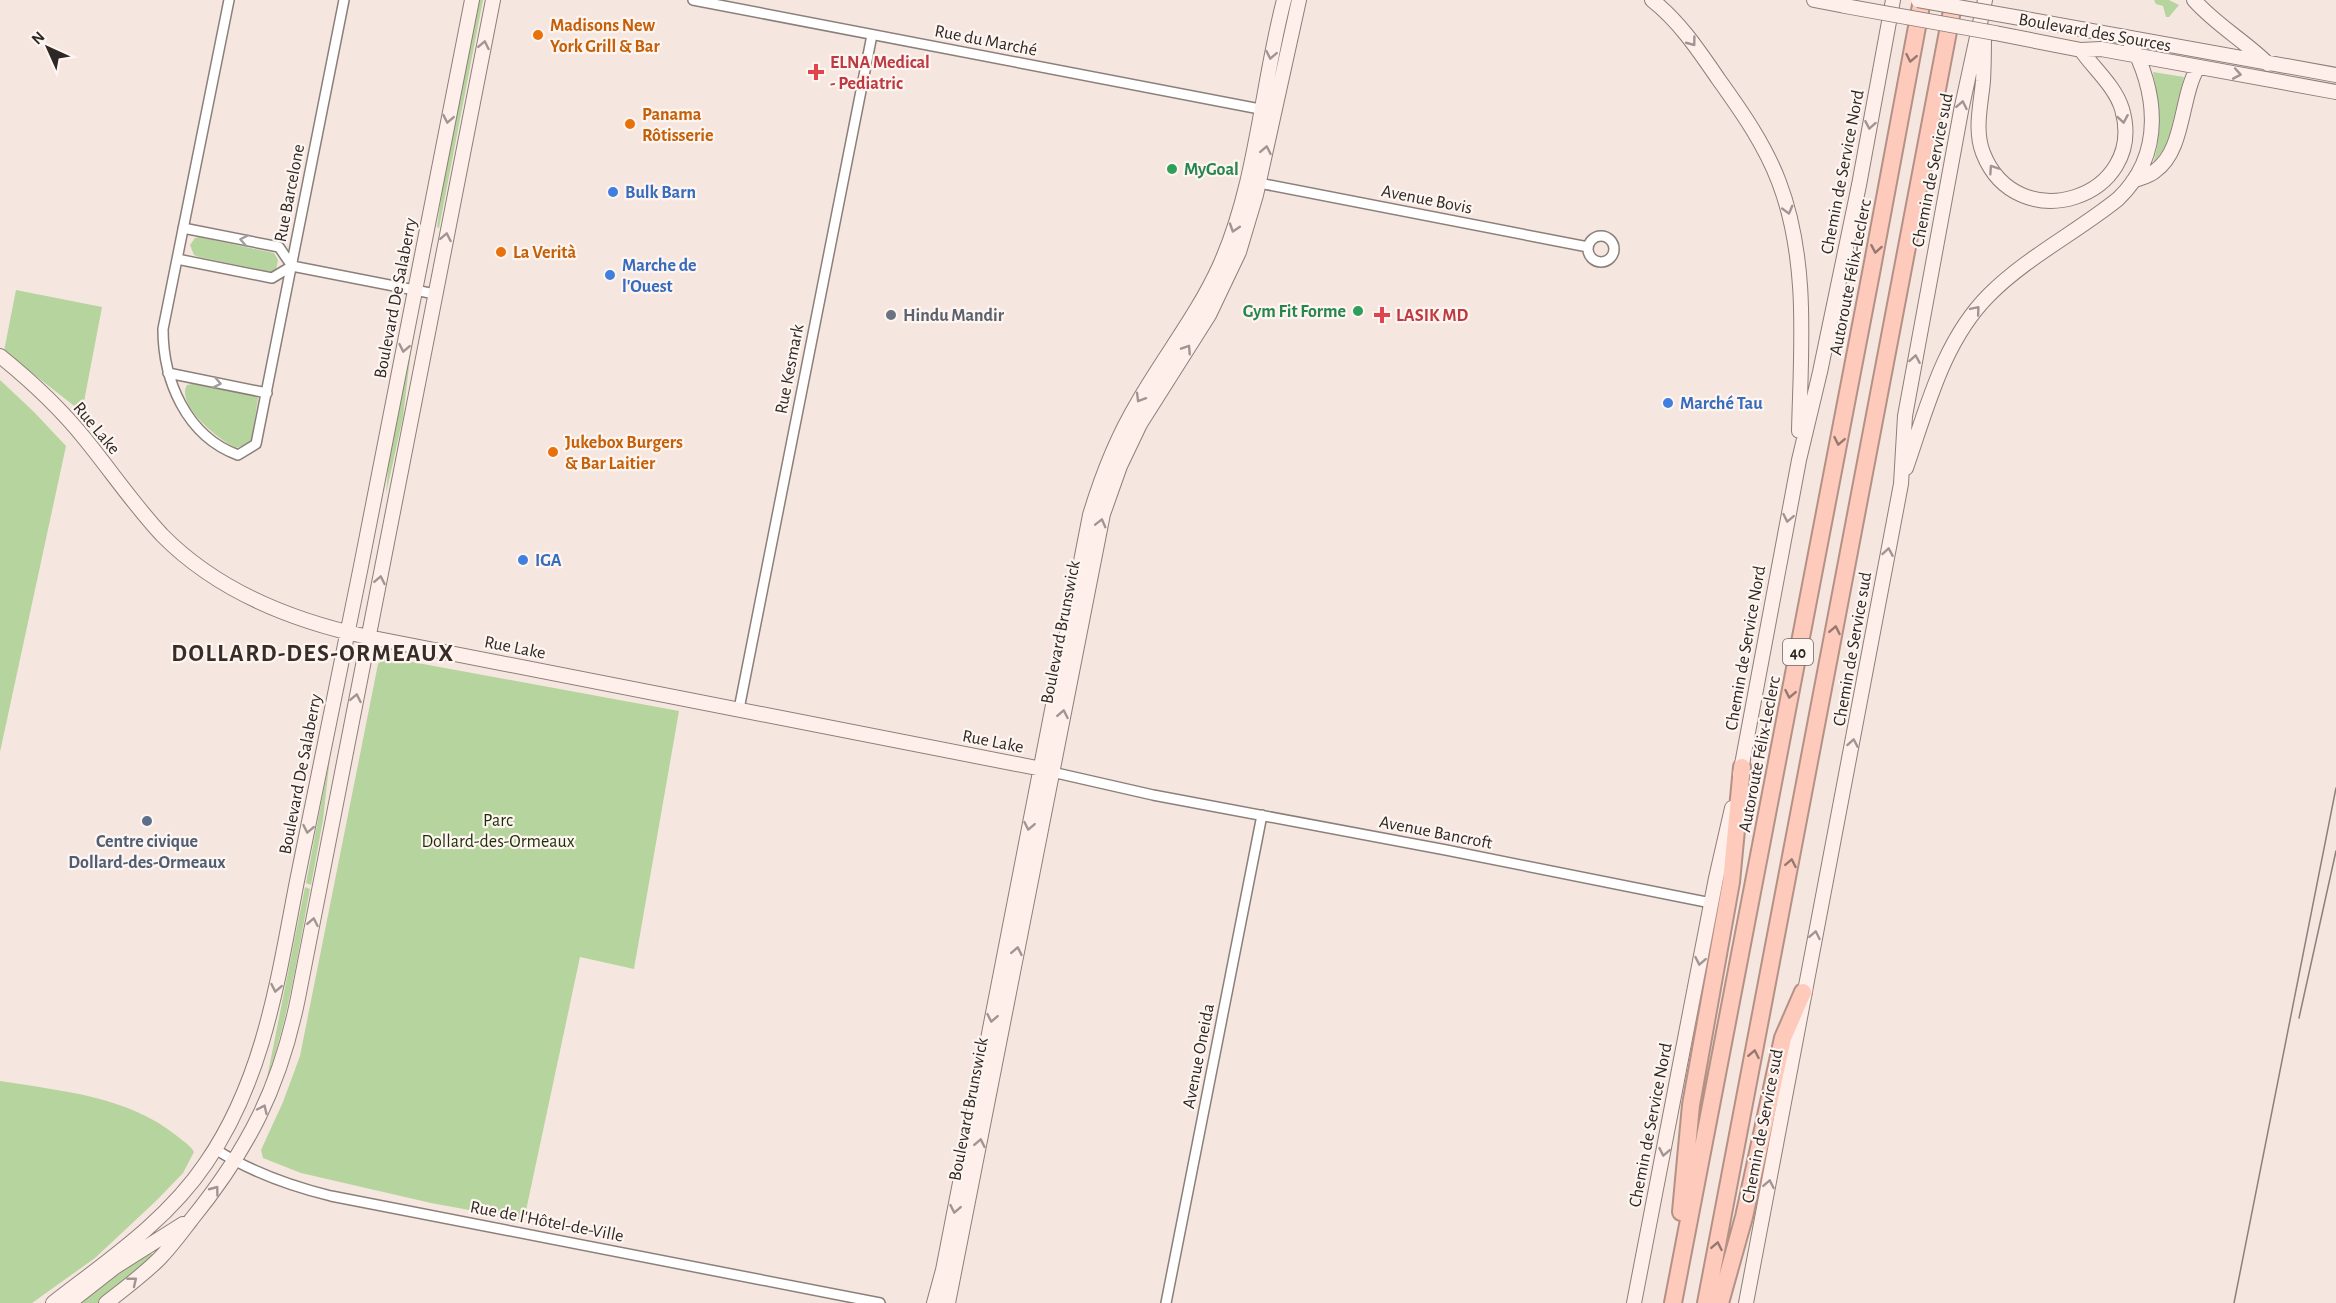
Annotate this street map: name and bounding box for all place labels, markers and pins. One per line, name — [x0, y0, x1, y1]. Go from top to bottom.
place label: Madisons New York Grill & Bar — [550, 17, 660, 56]
marker: Madisons New York Grill & Bar — [531, 28, 545, 42]
place label: ELNA Medical - Pediatric — [830, 54, 930, 93]
marker: ELNA Medical - Pediatric — [807, 63, 825, 81]
place label: Panama Rôtisserie — [642, 106, 713, 145]
marker: Panama Rôtisserie — [623, 117, 637, 131]
place label: MyGoal — [1184, 161, 1239, 179]
marker: MyGoal — [1165, 162, 1179, 176]
place label: Bulk Barn — [625, 184, 696, 202]
marker: Bulk Barn — [606, 185, 620, 199]
place label: La Verità — [513, 244, 576, 262]
marker: La Verità — [494, 245, 508, 259]
place label: Marche de l'Ouest — [622, 257, 697, 296]
marker: Marche de l'Ouest — [603, 268, 617, 282]
place label: Gym Fit Forme — [1243, 303, 1346, 321]
marker: Gym Fit Forme — [1351, 304, 1365, 318]
marker: LASIK MD — [1373, 306, 1391, 324]
place label: Hindu Mandir — [903, 307, 1005, 325]
place label: LASIK MD — [1396, 307, 1469, 325]
marker: Hindu Mandir — [884, 308, 898, 322]
place label: Marché Tau — [1680, 395, 1763, 413]
marker: Marché Tau — [1661, 396, 1675, 410]
place label: Jukebox Burgers & Bar Laitier — [565, 434, 683, 473]
marker: Jukebox Burgers & Bar Laitier — [546, 445, 560, 459]
place label: IGA — [535, 552, 562, 570]
marker: IGA — [516, 553, 530, 567]
marker: Centre civique Dollard-des-Ormeaux — [140, 814, 154, 828]
place label: Centre civique Dollard-des-Ormeaux — [68, 833, 226, 872]

